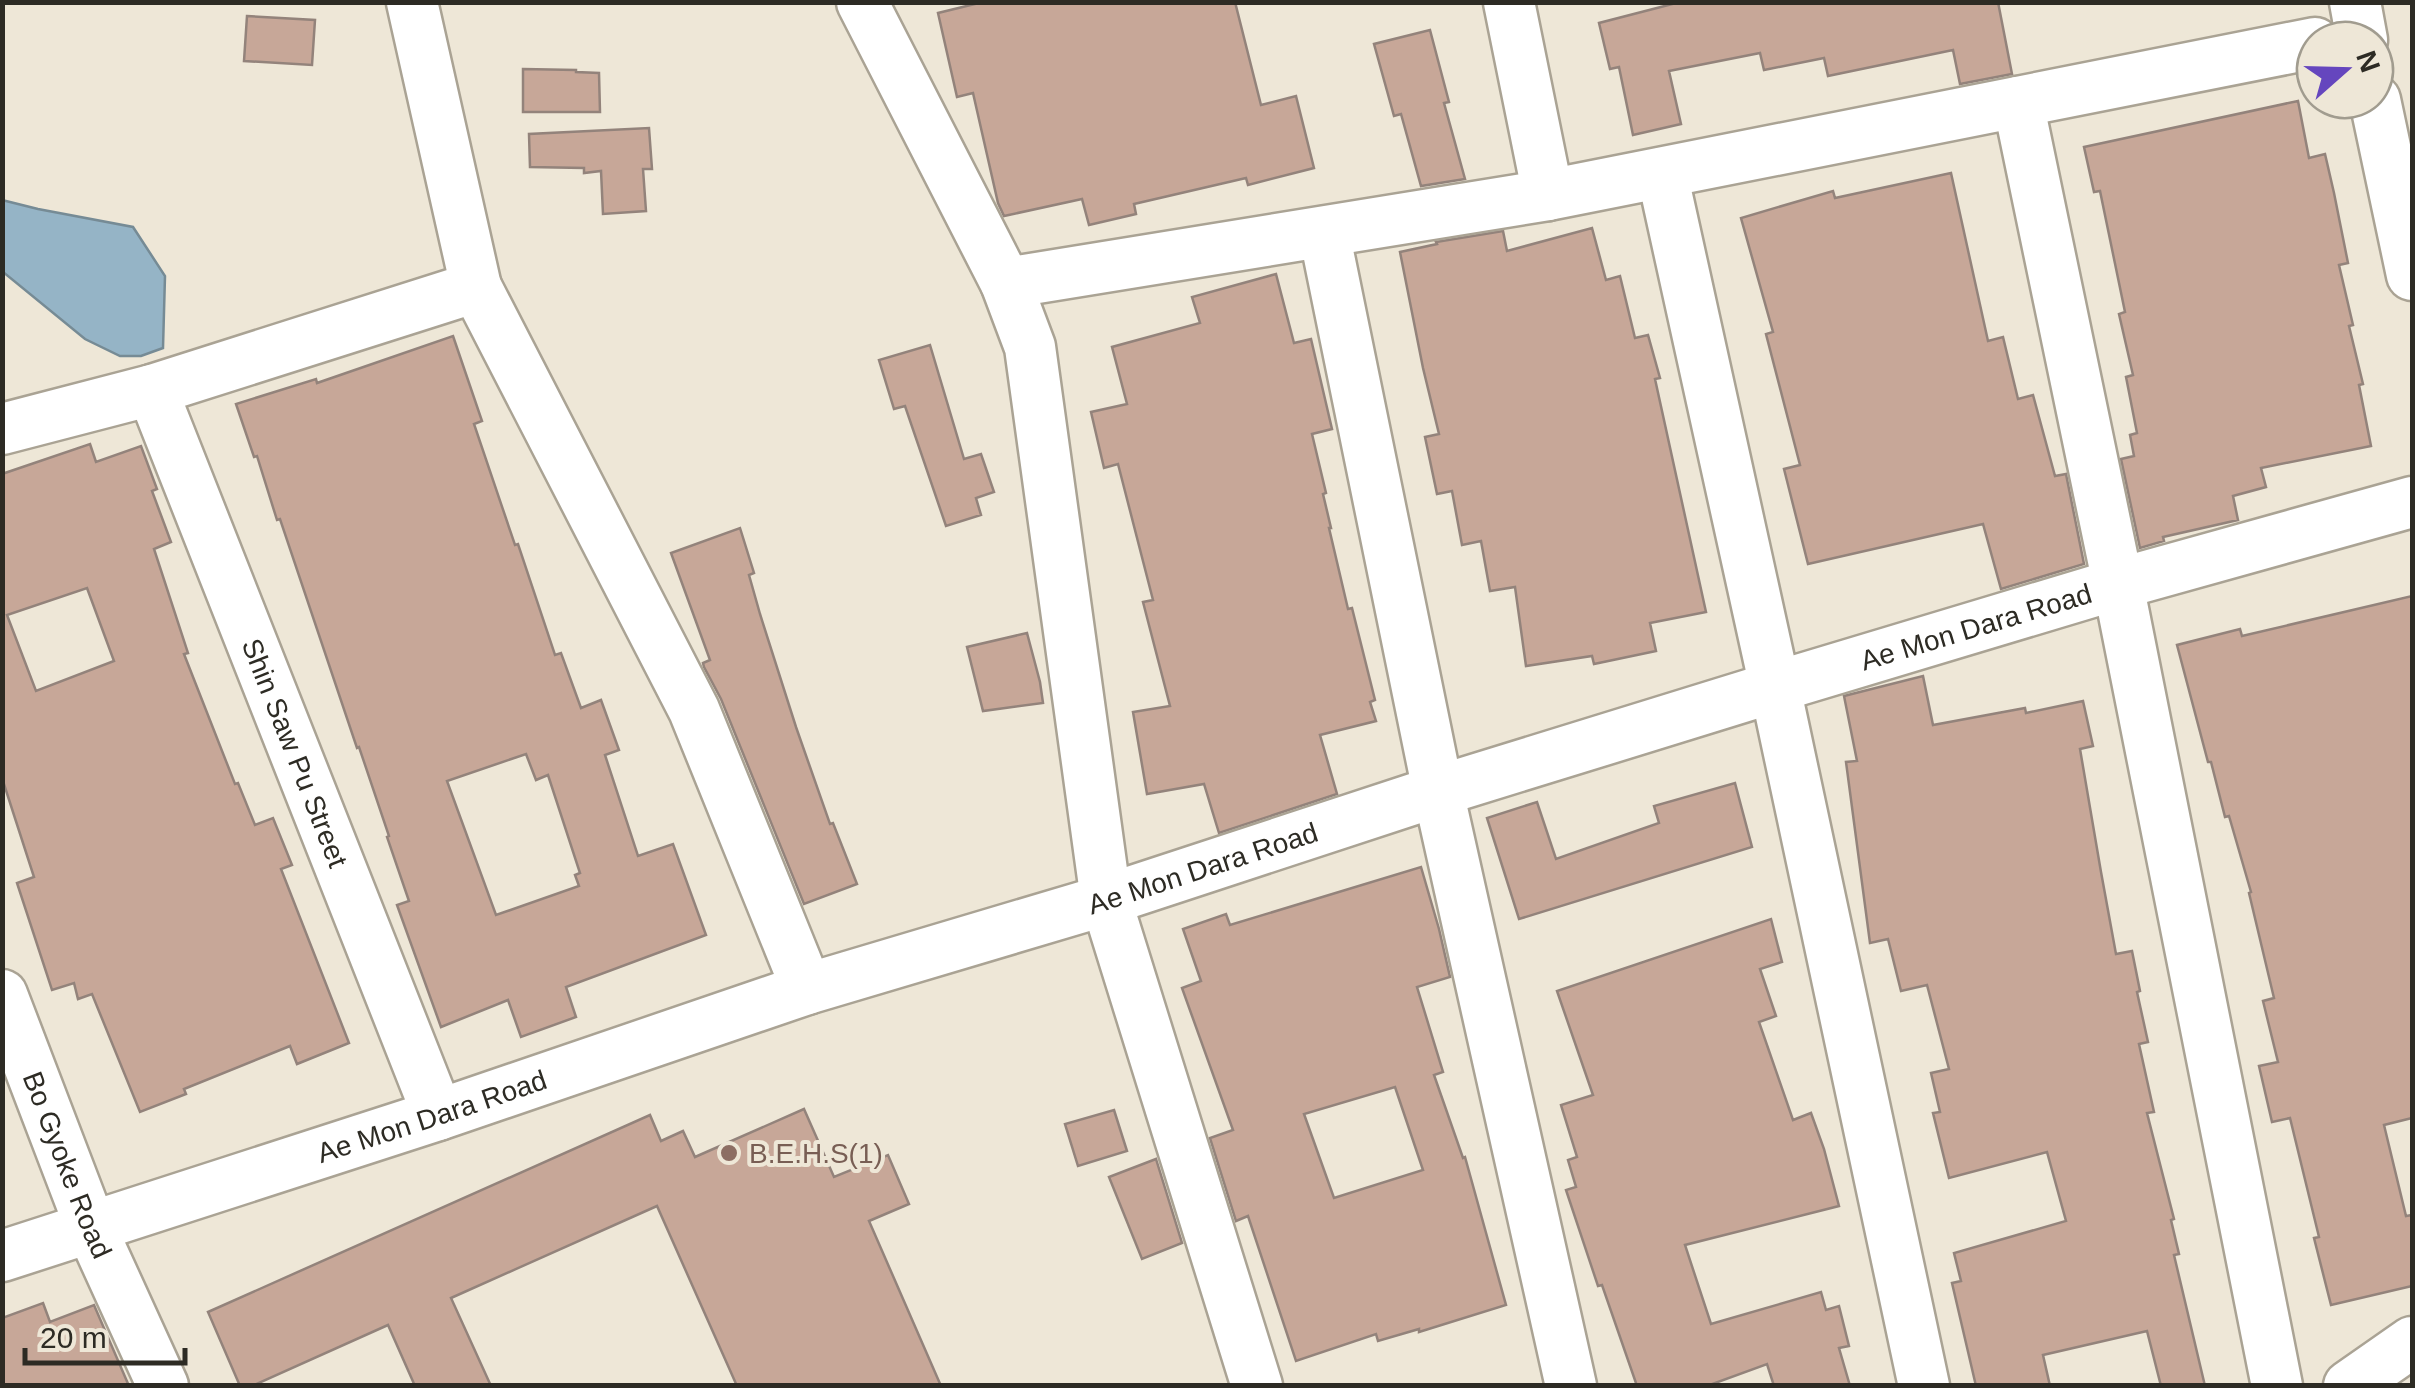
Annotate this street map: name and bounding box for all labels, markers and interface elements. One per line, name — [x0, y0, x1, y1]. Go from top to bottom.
north arrow — [2295, 20, 2395, 120]
text: N — [2350, 47, 2386, 76]
street label: Ae Mon Dara Road — [1857, 577, 2095, 676]
street label: Shin Saw Pu Street — [236, 634, 354, 872]
street label: Ae Mon Dara Road — [1084, 816, 1322, 920]
street label: Ae Mon Dara Road — [313, 1064, 551, 1169]
street label: Bo Gyoke Road — [17, 1067, 118, 1263]
place label: B.E.H.S(1) — [749, 1138, 883, 1169]
marker: B.E.H.S(1) — [718, 1142, 740, 1164]
scale bar — [25, 1303, 185, 1365]
text: 20 m — [40, 1321, 107, 1354]

